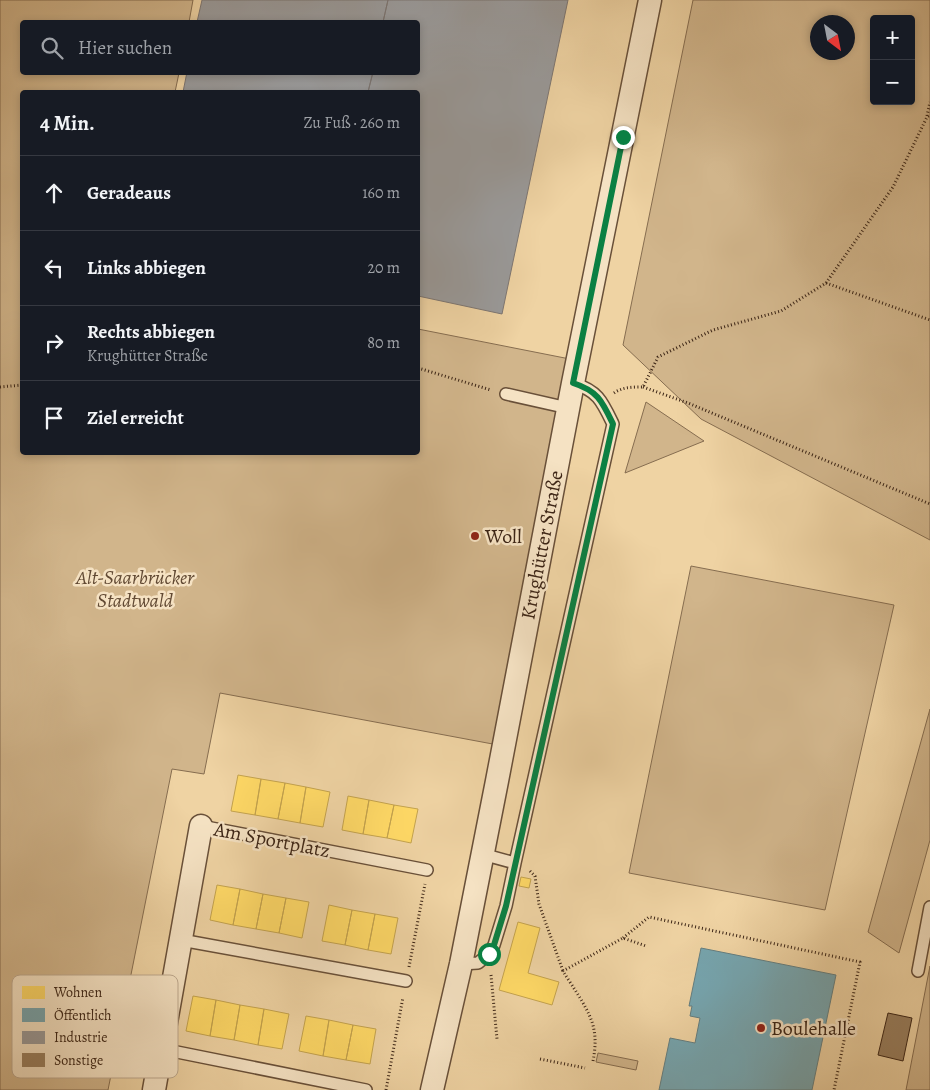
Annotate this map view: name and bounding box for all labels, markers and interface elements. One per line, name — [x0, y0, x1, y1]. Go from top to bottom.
north arrow — [810, 15, 855, 60]
map controls — [870, 15, 915, 105]
button: + — [870, 15, 915, 60]
search box — [20, 20, 420, 75]
icon: search — [38, 34, 66, 62]
text: Hier suchen — [78, 35, 172, 61]
button: − — [870, 60, 915, 105]
text: 4 Min. — [40, 109, 95, 137]
text: Zu Fuß · 260 m — [303, 112, 400, 134]
route end — [612, 126, 635, 149]
icon: ahead — [40, 179, 68, 207]
text: Geradeaus — [87, 180, 171, 206]
text: 160 m — [362, 182, 400, 204]
icon: left — [40, 254, 68, 282]
text: Links abbiegen — [87, 255, 206, 281]
text: 20 m — [367, 257, 400, 279]
text: Rechts abbiegen — [87, 319, 215, 345]
icon: right — [40, 329, 68, 357]
text: 80 m — [367, 332, 400, 354]
text: Krughütter Straße — [87, 345, 208, 367]
icon: arrive — [40, 404, 68, 432]
text: Ziel erreicht — [87, 405, 184, 431]
street label: Krughütter Straße — [514, 468, 570, 622]
place label: Woll — [484, 523, 522, 550]
marker: Woll — [469, 530, 481, 542]
park label: Alt-Saarbrücker Stadtwald — [75, 564, 195, 614]
street label: Am Sportplatz — [211, 815, 332, 864]
route start — [478, 943, 501, 966]
legend — [12, 975, 178, 1078]
text: Wohnen — [53, 983, 102, 1002]
text: Öffentlich — [54, 1006, 112, 1025]
place label: Boulehalle — [771, 1015, 856, 1042]
marker: Boulehalle — [755, 1022, 767, 1034]
text: Industrie — [54, 1028, 108, 1047]
text: Sonstige — [54, 1051, 103, 1070]

